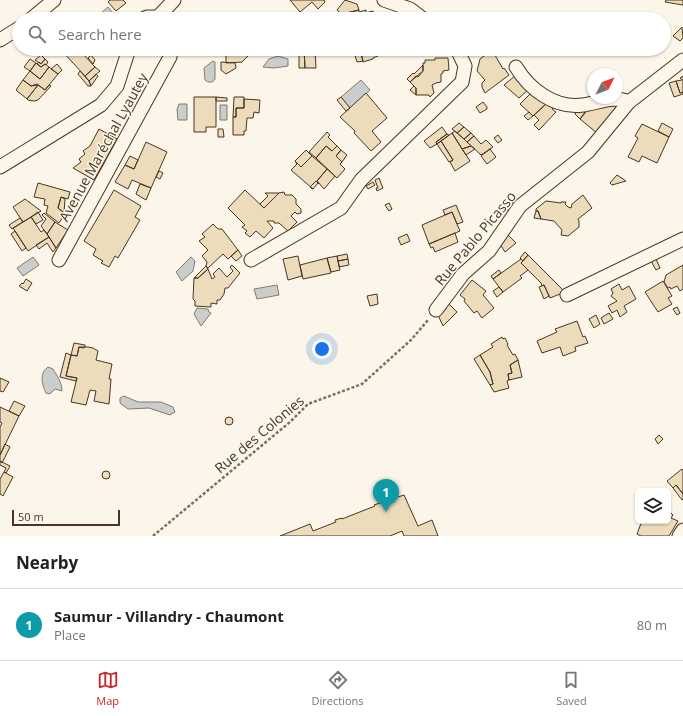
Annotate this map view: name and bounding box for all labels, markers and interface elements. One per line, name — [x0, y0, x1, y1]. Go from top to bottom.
search box — [12, 12, 671, 56]
icon: search — [26, 23, 48, 45]
text: Search here — [58, 24, 142, 44]
street label: Avenue Maréchal Lyautey — [54, 68, 152, 225]
north arrow — [587, 68, 623, 104]
street label: Rue Pablo Picasso — [430, 187, 520, 289]
your location — [312, 339, 332, 359]
street label: Rue des Colonies — [210, 391, 308, 477]
pin: 1 — [373, 479, 399, 512]
map controls — [635, 488, 671, 524]
button: layers — [635, 488, 671, 524]
scale bar — [12, 508, 120, 527]
text: 50 m — [18, 509, 44, 524]
text: Nearby — [16, 551, 78, 574]
text: Saumur - Villandry - Chaumont — [54, 606, 284, 626]
text: 1 — [25, 616, 33, 634]
text: 80 m — [637, 616, 667, 634]
text: Place — [54, 626, 86, 644]
tab: Map — [96, 669, 119, 708]
tab: Directions — [312, 669, 364, 708]
tab: Saved — [556, 669, 587, 708]

